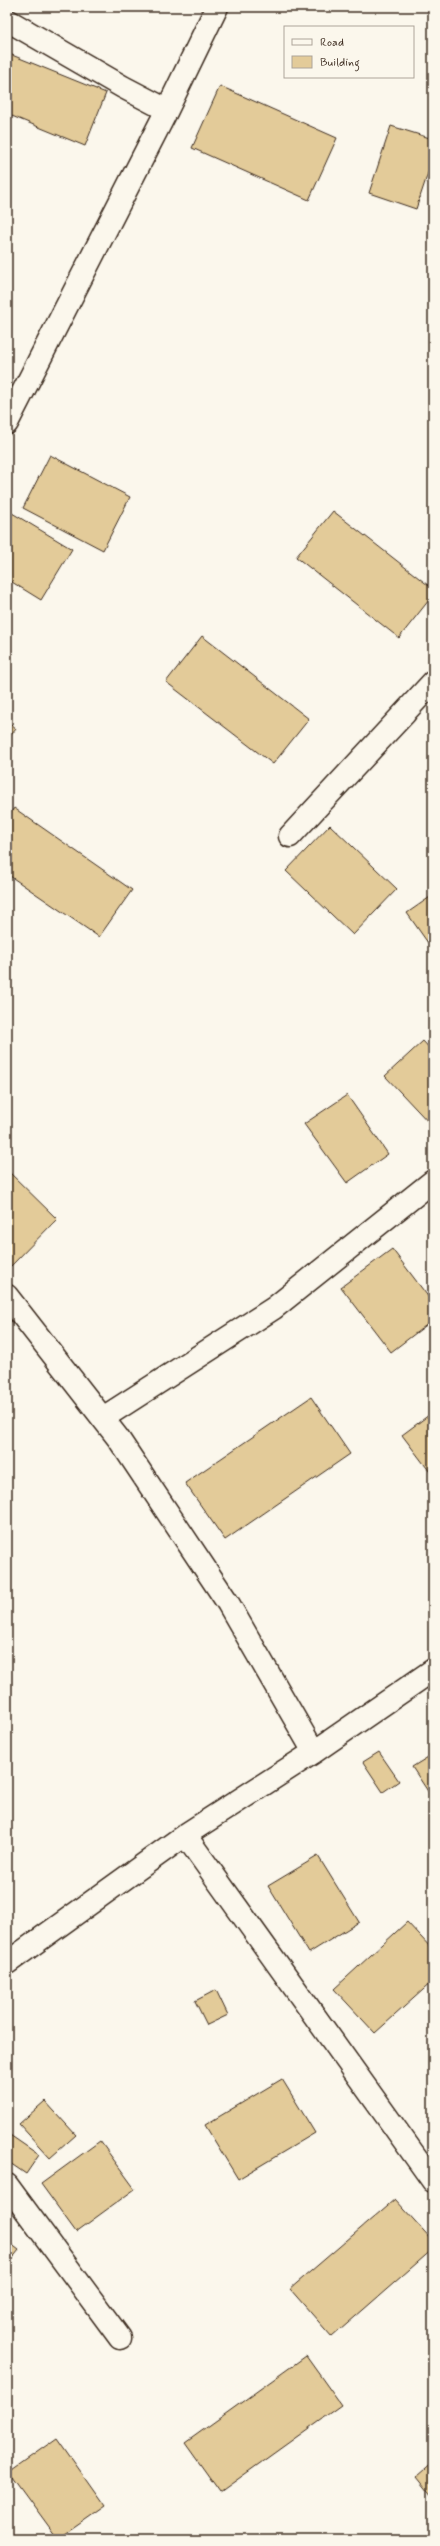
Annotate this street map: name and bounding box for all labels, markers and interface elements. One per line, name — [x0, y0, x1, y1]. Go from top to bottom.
legend — [284, 26, 414, 78]
text: Road — [320, 35, 344, 51]
text: Building — [320, 55, 360, 72]

